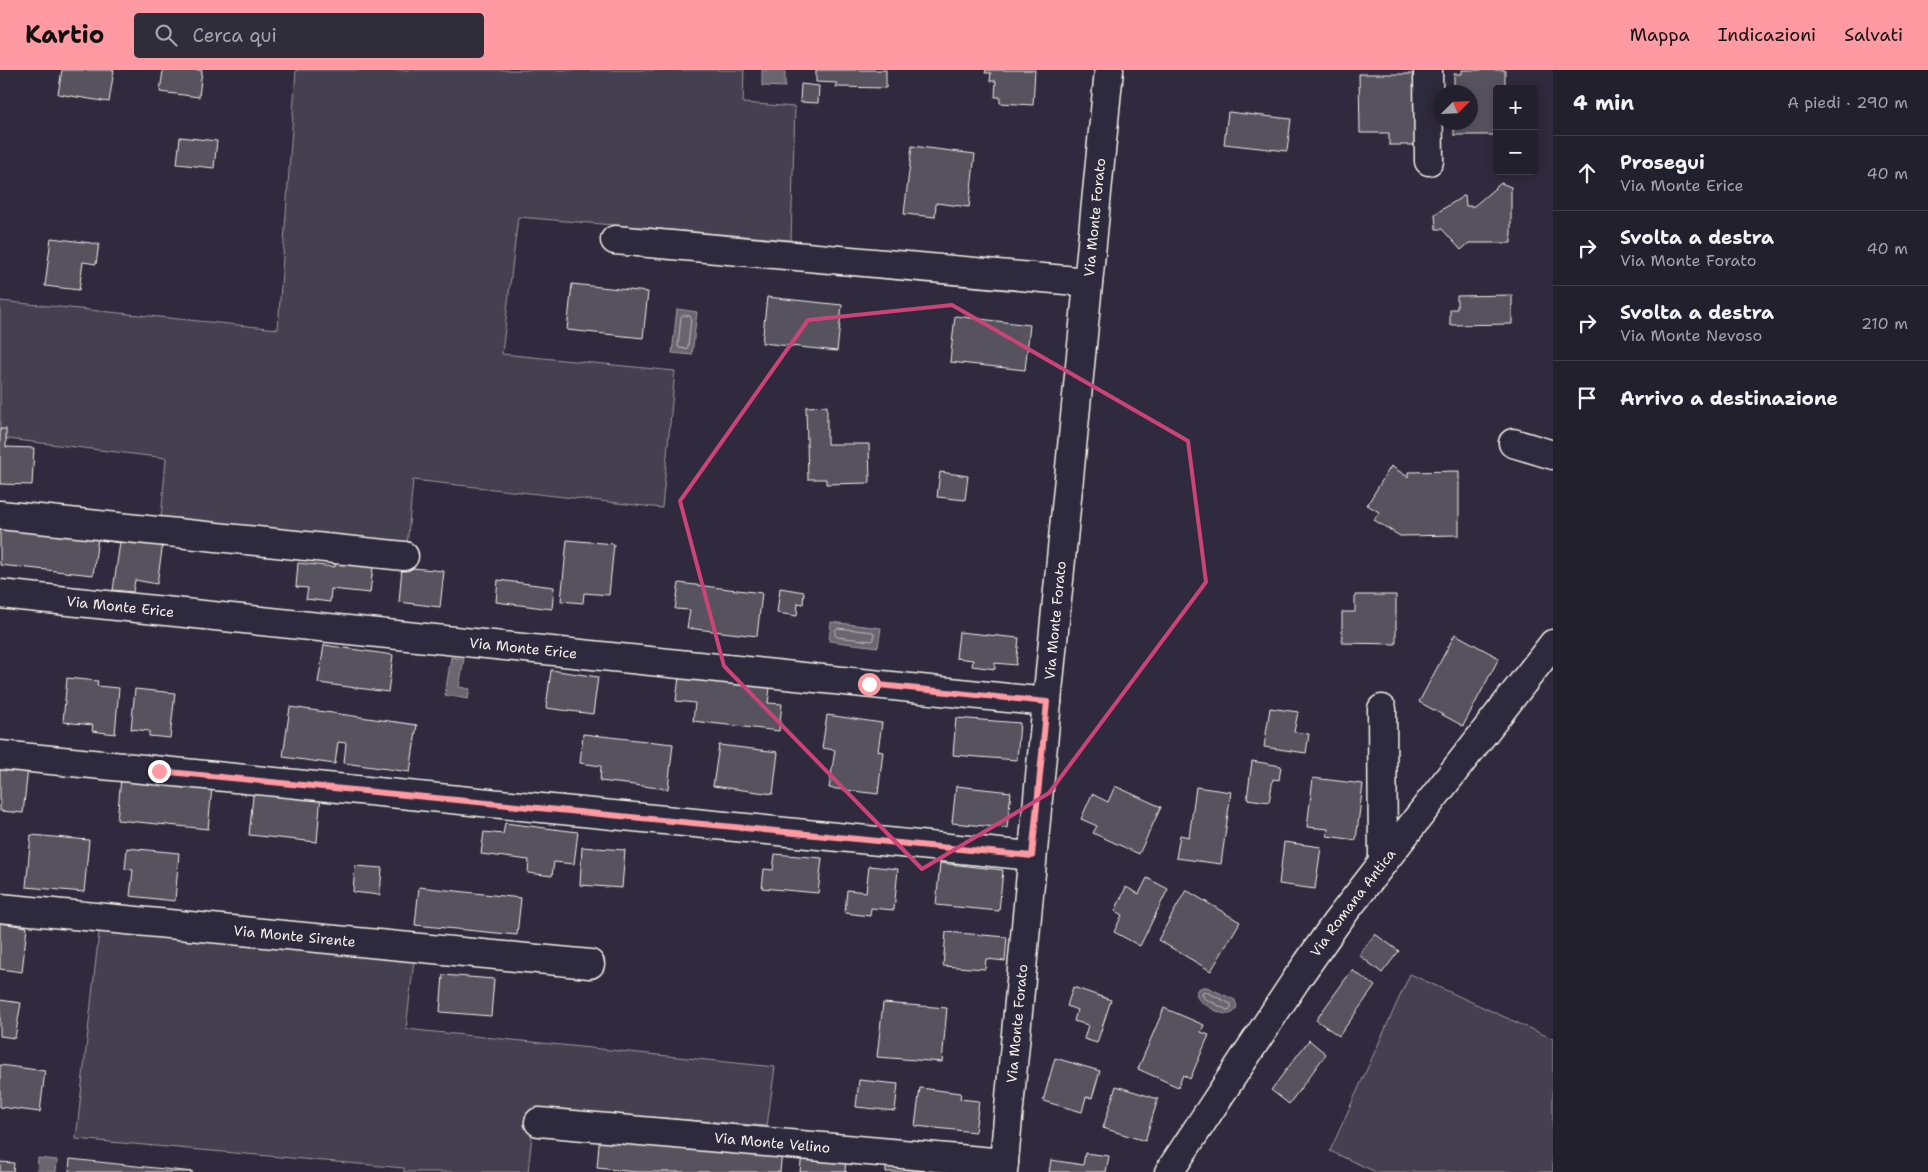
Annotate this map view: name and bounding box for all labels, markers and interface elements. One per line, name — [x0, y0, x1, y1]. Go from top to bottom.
search box — [134, 13, 484, 58]
text: Kartio — [25, 19, 104, 51]
icon: search — [152, 21, 180, 49]
text: Cerca qui — [192, 23, 277, 48]
text: Mappa — [1630, 23, 1690, 47]
text: Indicazioni — [1718, 23, 1816, 47]
text: Salvati — [1844, 23, 1903, 47]
north arrow — [1433, 85, 1478, 130]
map controls — [1493, 85, 1538, 175]
button: + — [1493, 85, 1538, 130]
text: 4 min — [1573, 89, 1634, 117]
text: A piedi · 290 m — [1787, 92, 1908, 113]
button: − — [1493, 130, 1538, 175]
text: Prosegui — [1620, 150, 1705, 175]
street label: Via Monte Forato — [1080, 157, 1109, 278]
icon: ahead — [1573, 159, 1601, 187]
text: 40 m — [1866, 163, 1908, 184]
text: Via Monte Erice — [1620, 175, 1744, 196]
text: Svolta a destra — [1620, 225, 1774, 250]
icon: right — [1573, 234, 1601, 262]
text: 40 m — [1866, 238, 1908, 259]
text: Via Monte Forato — [1620, 250, 1756, 271]
text: Svolta a destra — [1620, 300, 1774, 325]
icon: right — [1573, 309, 1601, 337]
text: 210 m — [1861, 313, 1908, 334]
text: Via Monte Nevoso — [1620, 325, 1762, 346]
icon: arrive — [1573, 384, 1601, 412]
text: Arrivo a destinazione — [1620, 386, 1838, 411]
street label: Via Monte Forato — [1040, 560, 1070, 681]
street label: Via Monte Erice — [66, 592, 175, 621]
street label: Via Monte Erice — [468, 633, 578, 662]
route start — [858, 673, 881, 696]
route end — [148, 760, 171, 783]
street label: Via Romana Antica — [1306, 845, 1400, 960]
street label: Via Monte Sirente — [233, 921, 357, 951]
street label: Via Monte Forato — [1002, 963, 1031, 1084]
street label: Via Monte Velino — [713, 1128, 831, 1157]

